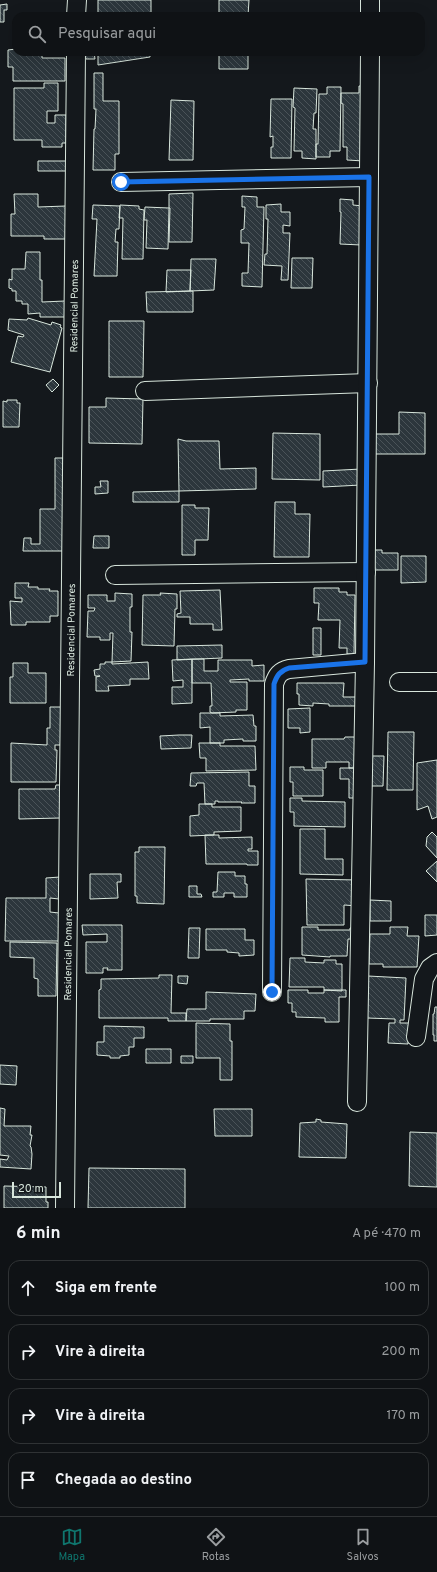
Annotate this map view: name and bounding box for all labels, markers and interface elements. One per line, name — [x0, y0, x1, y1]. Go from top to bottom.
search box — [12, 12, 425, 56]
icon: search — [26, 23, 48, 45]
text: Pesquisar aqui — [58, 25, 156, 44]
route start — [112, 173, 130, 191]
street label: Residencial Pomares — [68, 259, 82, 353]
street label: Residencial Pomares — [65, 583, 79, 677]
street label: Residencial Pomares — [62, 907, 76, 1001]
route end — [263, 983, 281, 1001]
scale bar — [12, 1180, 61, 1199]
text: 20 m — [18, 1182, 44, 1196]
text: 6 min — [16, 1223, 60, 1245]
text: A pé · 470 m — [352, 1226, 421, 1242]
icon: ahead — [17, 1277, 39, 1299]
text: Siga em frente — [55, 1279, 157, 1298]
text: 100 m — [384, 1280, 420, 1296]
icon: right — [17, 1341, 39, 1363]
text: Vire à direita — [55, 1343, 145, 1362]
text: 200 m — [381, 1344, 420, 1360]
icon: right — [17, 1405, 39, 1427]
text: Vire à direita — [55, 1407, 145, 1426]
text: 170 m — [386, 1408, 420, 1424]
icon: arrive — [17, 1469, 39, 1491]
text: Chegada ao destino — [55, 1471, 192, 1490]
tab: Mapa — [58, 1526, 85, 1564]
tab: Rotas — [202, 1526, 230, 1564]
tab: Salvos — [347, 1526, 379, 1564]

